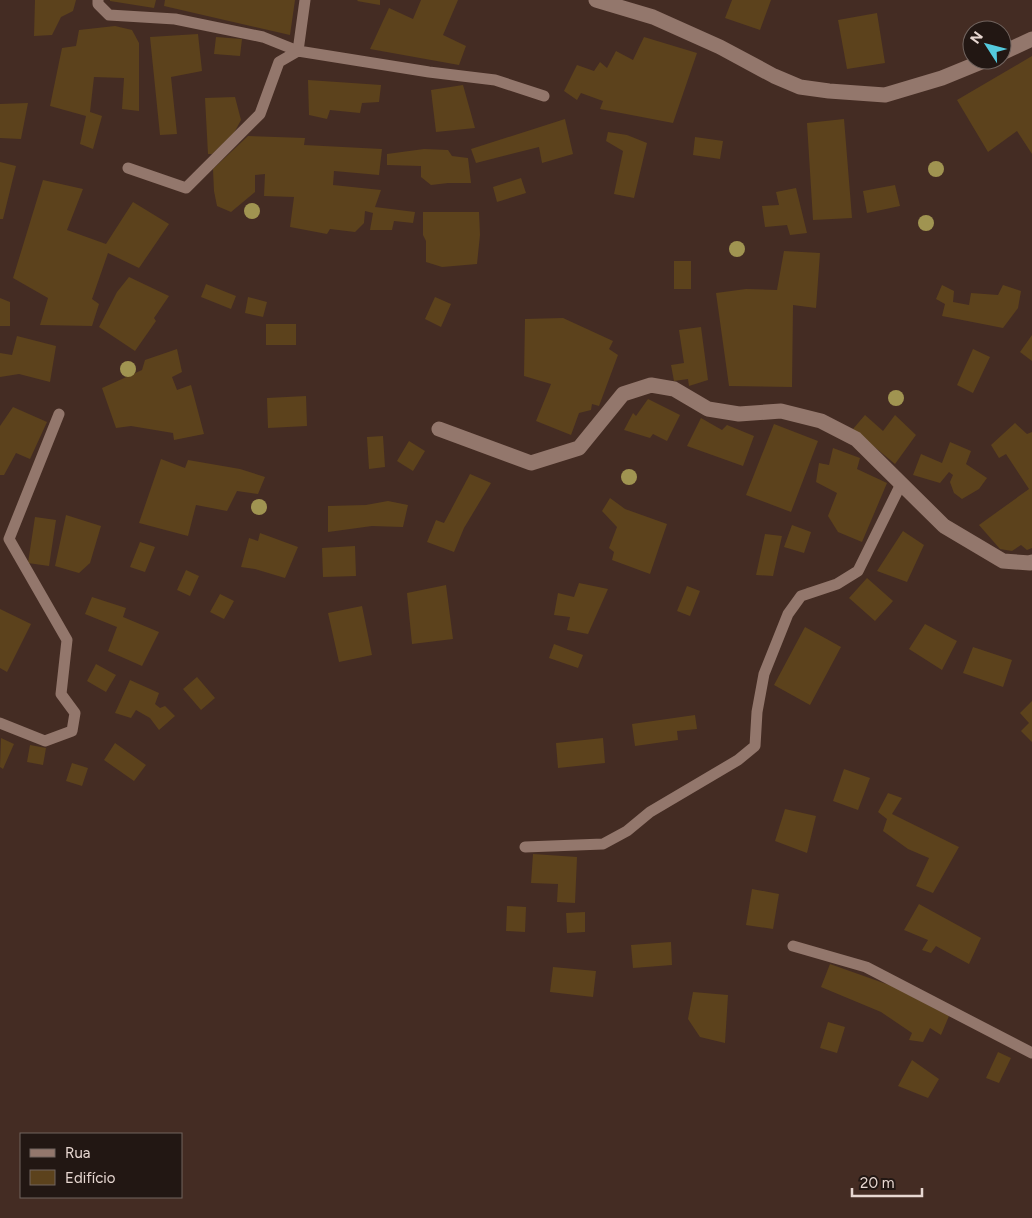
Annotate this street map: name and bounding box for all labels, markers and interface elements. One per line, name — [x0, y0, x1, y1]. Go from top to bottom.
north arrow — [962, 20, 1012, 70]
text: N — [967, 28, 987, 47]
legend — [20, 1133, 182, 1198]
text: Rua — [65, 1144, 90, 1162]
scale bar — [852, 1166, 922, 1198]
text: Edifício — [65, 1169, 116, 1187]
text: 20 m — [860, 1174, 894, 1192]

